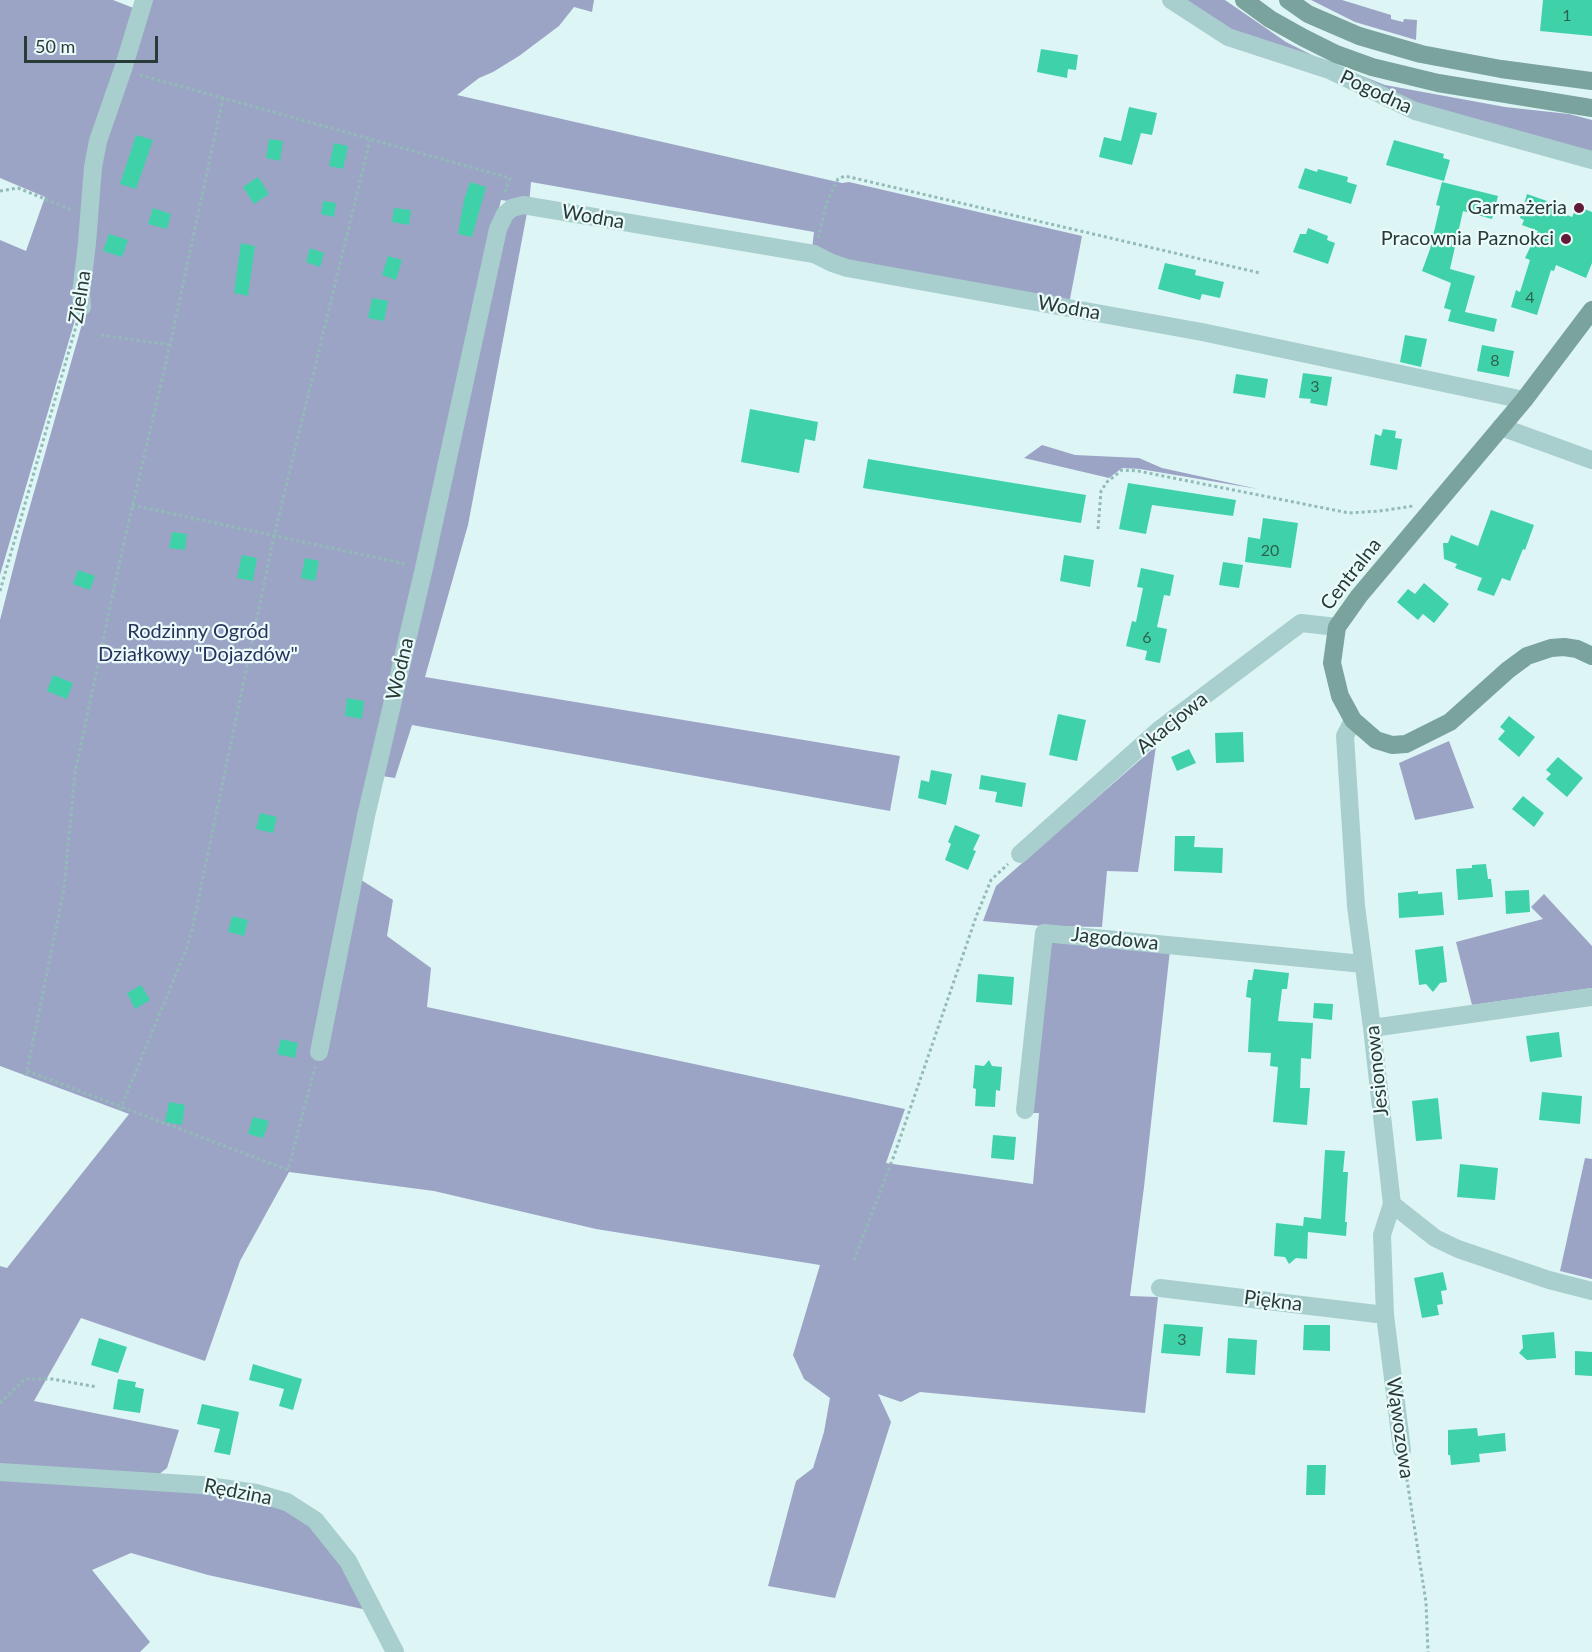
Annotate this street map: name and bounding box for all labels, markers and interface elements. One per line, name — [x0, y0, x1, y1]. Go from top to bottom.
house number: 1 — [1562, 6, 1572, 26]
scale bar — [27, 24, 160, 62]
text: 50 m — [35, 35, 75, 57]
street label: Pogodna — [1336, 65, 1416, 119]
place label: Garmażeria — [1467, 196, 1567, 220]
street label: Wodna — [560, 200, 626, 234]
marker: Garmażeria — [1572, 201, 1586, 215]
place label: Pracownia Paznokci — [1381, 227, 1554, 251]
marker: Pracownia Paznokci — [1559, 232, 1573, 246]
street label: Zielna — [64, 269, 96, 325]
house number: 4 — [1525, 288, 1535, 308]
street label: Wodna — [1036, 291, 1102, 325]
house number: 8 — [1490, 351, 1500, 371]
house number: 3 — [1310, 377, 1320, 397]
street label: Centralna — [1315, 533, 1387, 615]
house number: 20 — [1261, 541, 1279, 561]
park label: Rodzinny Ogród Działkowy "Dojazdów" — [98, 620, 298, 667]
house number: 6 — [1142, 628, 1152, 648]
street label: Wodna — [381, 636, 419, 702]
street label: Akacjowa — [1132, 687, 1212, 759]
street label: Jagodowa — [1070, 922, 1160, 956]
street label: Jesionowa — [1360, 1024, 1394, 1118]
street label: Piękna — [1242, 1286, 1304, 1316]
house number: 3 — [1177, 1330, 1187, 1350]
street label: Wąwozowa — [1381, 1376, 1419, 1480]
street label: Rędzina — [202, 1474, 274, 1510]

